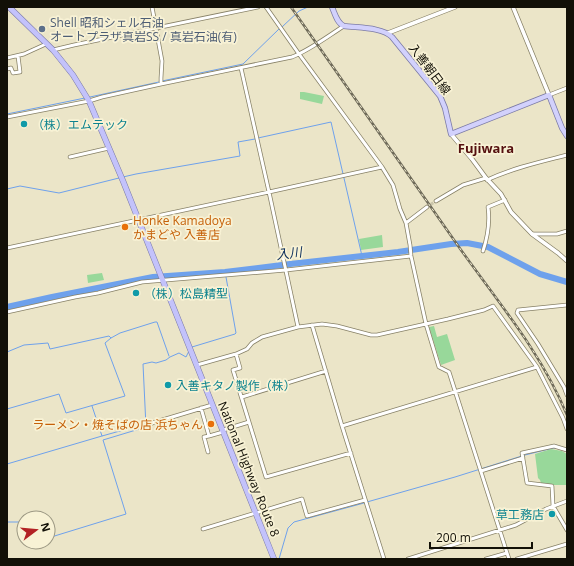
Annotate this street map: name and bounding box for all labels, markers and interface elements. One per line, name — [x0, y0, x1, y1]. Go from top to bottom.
place label: Shell 昭和シェル石油 オートプラザ真岩SS / 真岩石油(有) — [50, 14, 237, 45]
marker: Shell 昭和シェル石油 オートプラザ真岩SS / 真岩石油(有) — [37, 24, 47, 34]
street label: 入善朝日線 — [405, 40, 455, 98]
place label: （株）エムテック — [32, 116, 128, 133]
marker: （株）エムテック — [19, 119, 29, 129]
district label: Fujiwara — [458, 139, 514, 157]
place label: Honke Kamadoya かまどや 入善店 — [133, 212, 232, 243]
marker: Honke Kamadoya かまどや 入善店 — [120, 222, 130, 232]
water label: 入川 — [275, 242, 305, 264]
place label: （株）松島精型 — [144, 285, 228, 302]
marker: （株）松島精型 — [131, 288, 141, 298]
place label: 入善キタノ製作（株） — [176, 377, 296, 394]
marker: 入善キタノ製作（株） — [163, 380, 173, 390]
street label: National Highway Route 8 — [214, 399, 284, 539]
place label: ラーメン・焼そばの店 浜ちゃん — [32, 416, 203, 433]
marker: ラーメン・焼そばの店 浜ちゃん — [206, 419, 216, 429]
place label: 草工務店 — [496, 506, 544, 523]
marker: 草工務店 — [547, 509, 557, 519]
north arrow — [16, 510, 56, 550]
text: N — [38, 521, 55, 533]
scale bar — [430, 524, 532, 550]
text: 200 m — [436, 529, 471, 546]

